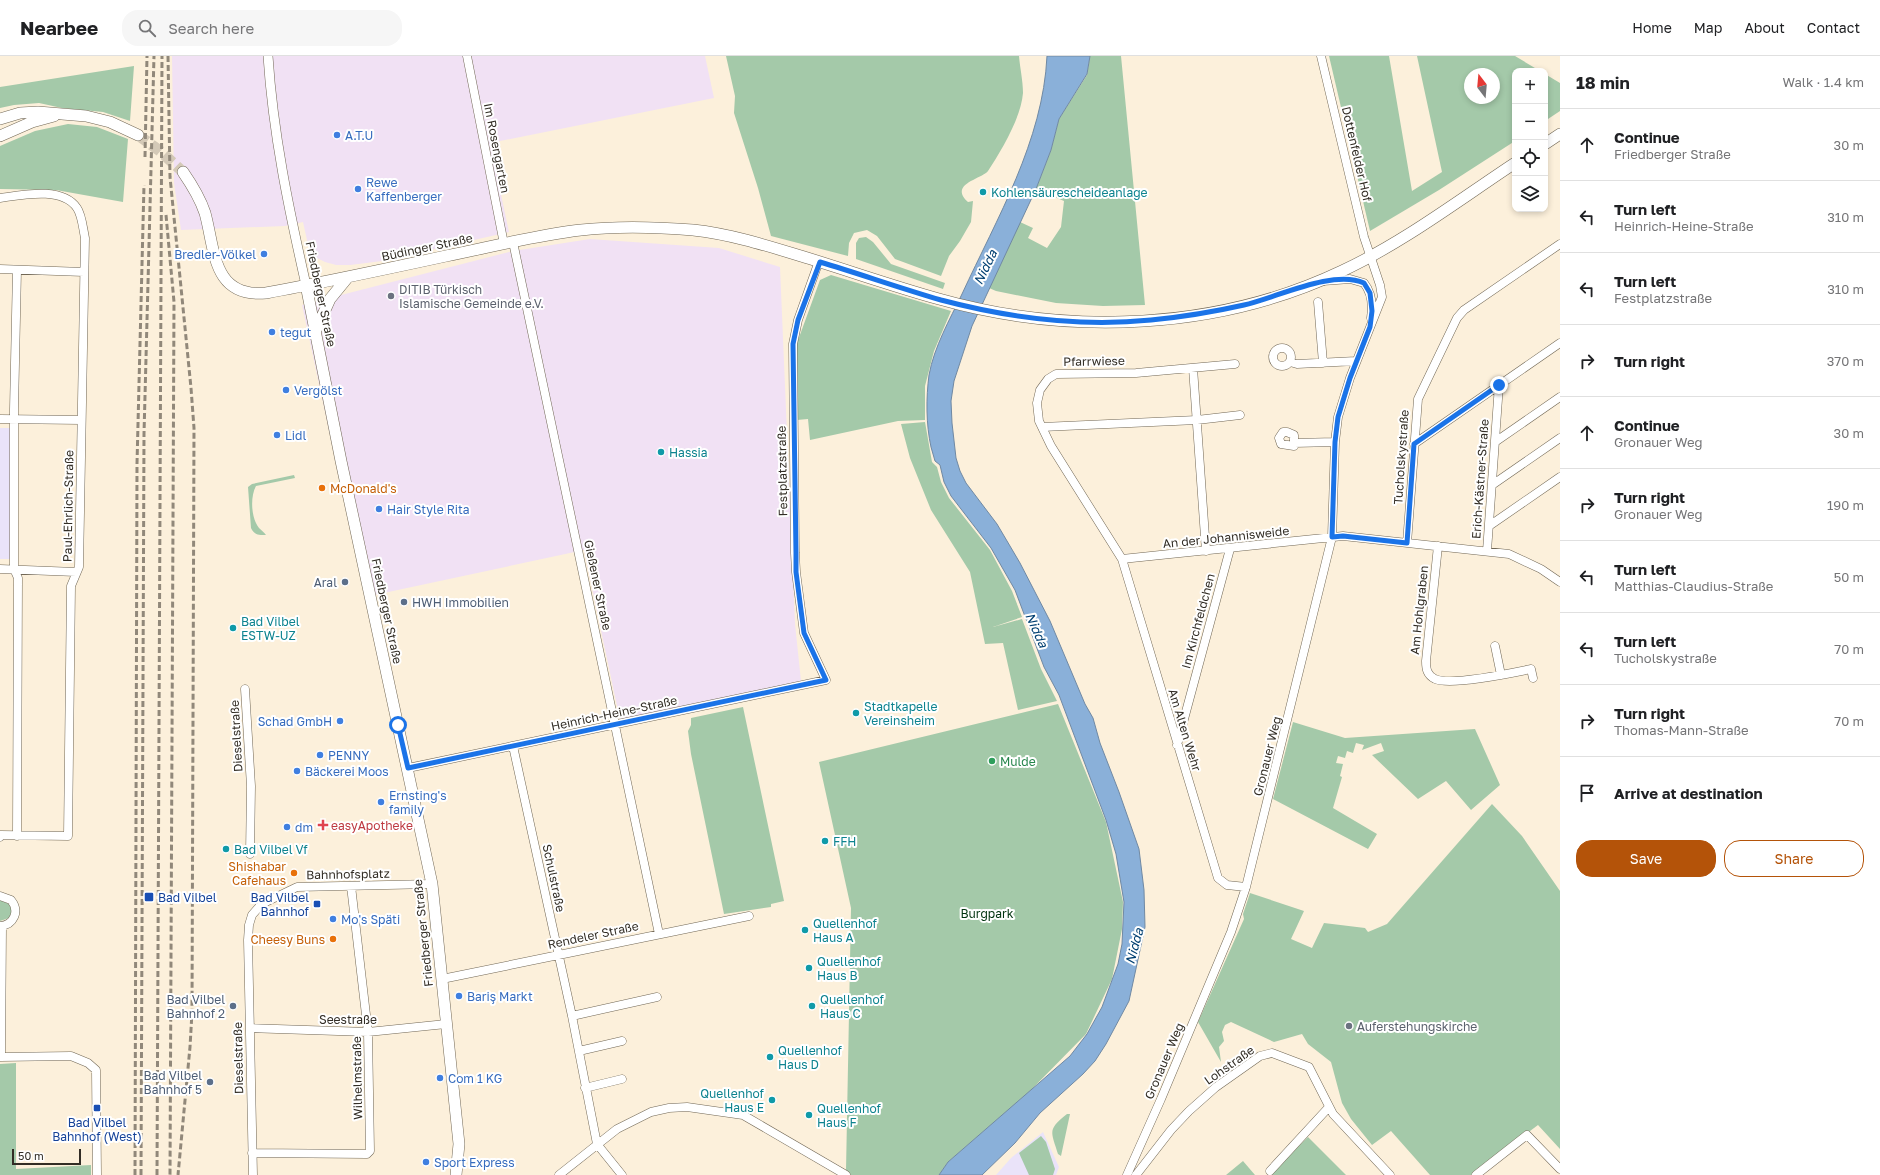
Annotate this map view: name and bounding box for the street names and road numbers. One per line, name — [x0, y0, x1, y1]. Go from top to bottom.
street label: Im Rosengarten — [481, 102, 513, 194]
street label: Dottenfelder Hof — [1339, 105, 1375, 204]
street label: Büdinger Straße — [380, 230, 474, 264]
street label: Friedberger Straße — [302, 240, 340, 348]
street label: Pfarrwiese — [1063, 353, 1125, 369]
street label: Tucholskystraße — [1390, 409, 1412, 505]
street label: Erich-Kästner-Straße — [1468, 419, 1492, 539]
street label: Festplatzstraße — [774, 426, 790, 516]
street label: Paul-Ehrlich-Straße — [60, 450, 76, 562]
street label: An der Johannisweide — [1162, 523, 1290, 551]
street label: Gießener Straße — [581, 538, 615, 632]
street label: Friedberger Straße — [368, 557, 406, 665]
street label: Am Hohlgraben — [1407, 565, 1431, 655]
street label: Im Kirchfeldchen — [1178, 572, 1218, 670]
street label: Am Alten Wehr — [1165, 687, 1205, 773]
street label: Heinrich-Heine-Straße — [549, 692, 679, 734]
street label: Dieselstraße — [227, 700, 245, 772]
street label: Gronauer Weg — [1250, 715, 1284, 797]
street label: Schulstraße — [539, 843, 569, 913]
street label: Bahnhofsplatz — [306, 866, 390, 882]
street label: Friedberger Straße — [410, 879, 436, 987]
street label: Rendeler Straße — [546, 918, 640, 952]
street label: Seestraße — [319, 1012, 377, 1027]
street label: Gronauer Weg — [1141, 1020, 1187, 1102]
street label: Dieselstraße — [230, 1022, 246, 1094]
street label: Wilhelmstraße — [349, 1036, 365, 1120]
street label: Lohstraße — [1201, 1042, 1257, 1088]

